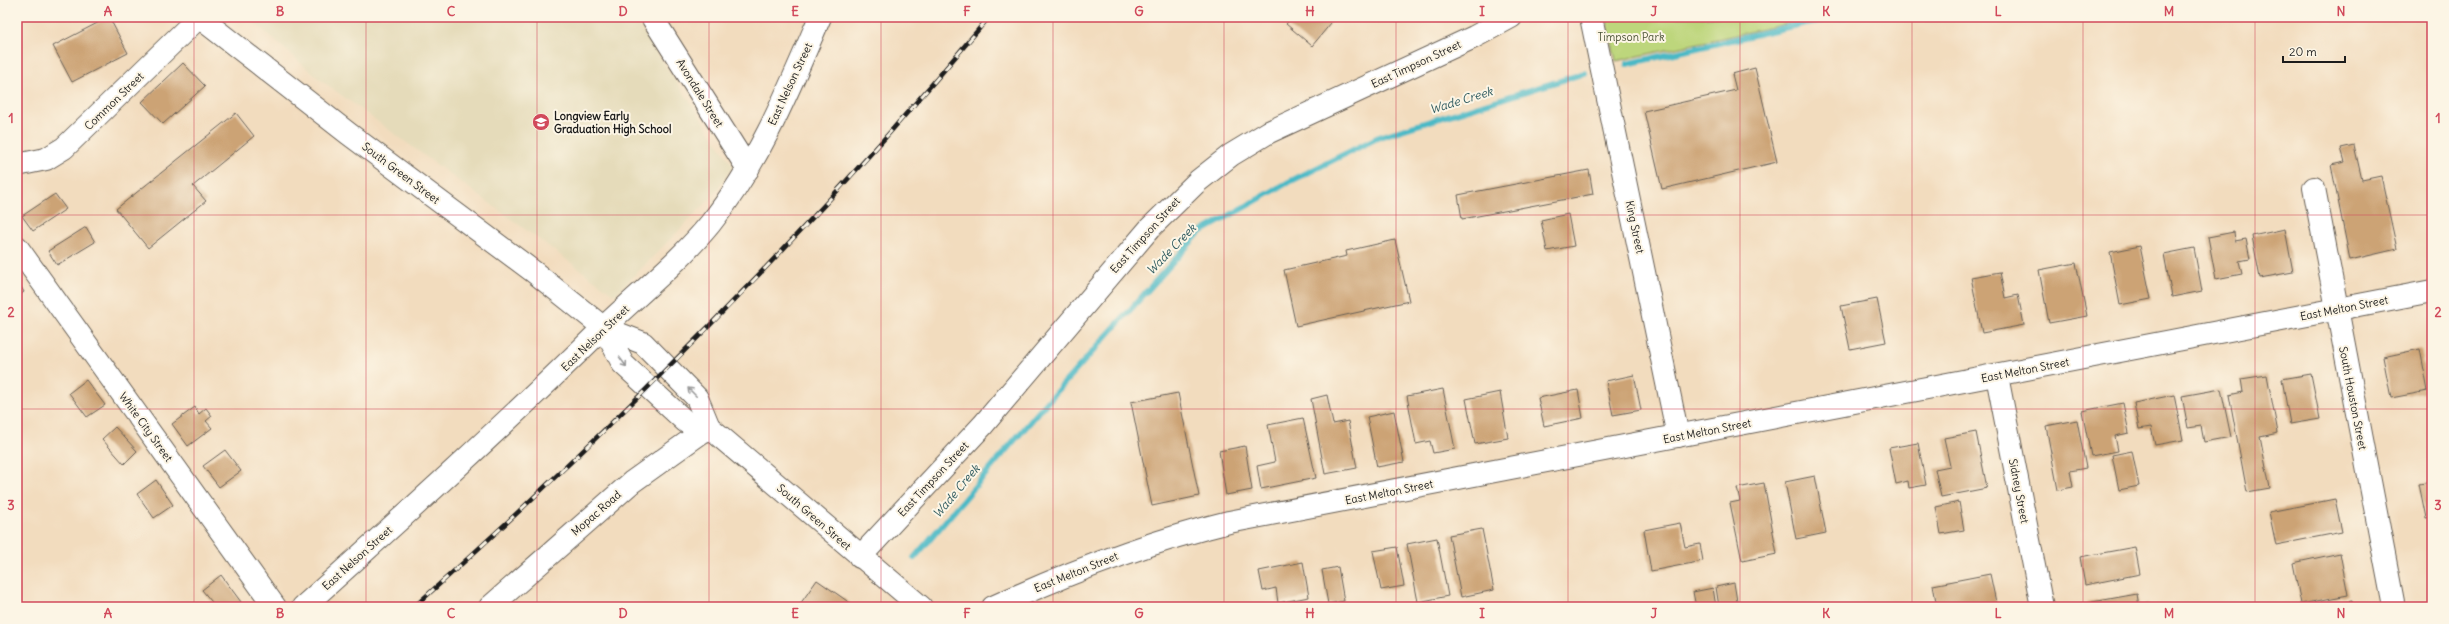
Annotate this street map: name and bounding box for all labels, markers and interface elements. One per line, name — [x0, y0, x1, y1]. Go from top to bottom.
text: A — [104, 3, 113, 20]
text: B — [276, 3, 285, 20]
text: C — [447, 3, 456, 20]
text: D — [618, 3, 628, 20]
text: E — [791, 3, 799, 20]
text: F — [963, 3, 971, 20]
text: G — [1134, 3, 1144, 20]
text: H — [1305, 3, 1315, 20]
text: I — [1479, 3, 1485, 20]
text: J — [1651, 3, 1658, 20]
text: K — [1822, 3, 1831, 20]
text: L — [1994, 3, 2002, 20]
text: M — [2164, 3, 2174, 20]
text: N — [2337, 3, 2345, 20]
park label: Timpson Park — [1597, 30, 1665, 44]
street label: East Timpson Street — [1369, 37, 1463, 91]
scale bar — [2283, 38, 2345, 64]
street label: East Nelson Street — [765, 40, 815, 127]
text: 20 m — [2289, 44, 2317, 59]
street label: Avondale Street — [673, 56, 727, 130]
street label: Common Street — [81, 69, 147, 133]
water label: Wade Creek — [1428, 83, 1495, 117]
place label: Longview Early Graduation High School — [554, 109, 671, 137]
text: 1 — [8, 110, 14, 127]
text: 1 — [2435, 110, 2441, 127]
school or university icon: Longview Early Graduation High School — [531, 112, 551, 132]
street label: South Green Street — [359, 139, 443, 207]
street label: East Timpson Street — [1107, 194, 1183, 276]
street label: King Street — [1623, 199, 1647, 255]
water label: Wade Creek — [1143, 220, 1200, 278]
street label: East Melton Street — [2299, 293, 2389, 323]
street label: East Nelson Street — [558, 302, 632, 374]
text: 2 — [7, 304, 15, 321]
text: 2 — [2434, 304, 2442, 321]
street label: South Houston Street — [2336, 345, 2370, 451]
street label: East Melton Street — [1980, 355, 2070, 385]
one-way arrow — [619, 356, 627, 367]
one-way arrow — [687, 387, 697, 397]
street label: White City Street — [116, 389, 176, 465]
street label: East Melton Street — [1662, 416, 1752, 446]
street label: East Timpson Street — [895, 438, 972, 519]
street label: Sidney Street — [2006, 457, 2032, 525]
water label: Wade Creek — [929, 461, 983, 521]
street label: East Melton Street — [1344, 477, 1434, 507]
street label: South Green Street — [774, 481, 854, 553]
street label: Mopac Road — [568, 487, 624, 538]
text: 3 — [7, 497, 15, 514]
text: 3 — [2434, 497, 2442, 514]
street label: East Nelson Street — [319, 523, 395, 593]
street label: East Melton Street — [1032, 549, 1120, 595]
text: A — [104, 605, 113, 622]
text: B — [276, 605, 285, 622]
text: C — [447, 605, 456, 622]
text: D — [618, 605, 628, 622]
text: E — [791, 605, 799, 622]
text: F — [963, 605, 971, 622]
text: G — [1134, 605, 1144, 622]
text: H — [1305, 605, 1315, 622]
text: I — [1479, 605, 1485, 622]
text: J — [1651, 605, 1658, 622]
text: K — [1822, 605, 1831, 622]
text: L — [1994, 605, 2002, 622]
text: M — [2164, 605, 2174, 622]
text: N — [2337, 605, 2345, 622]

